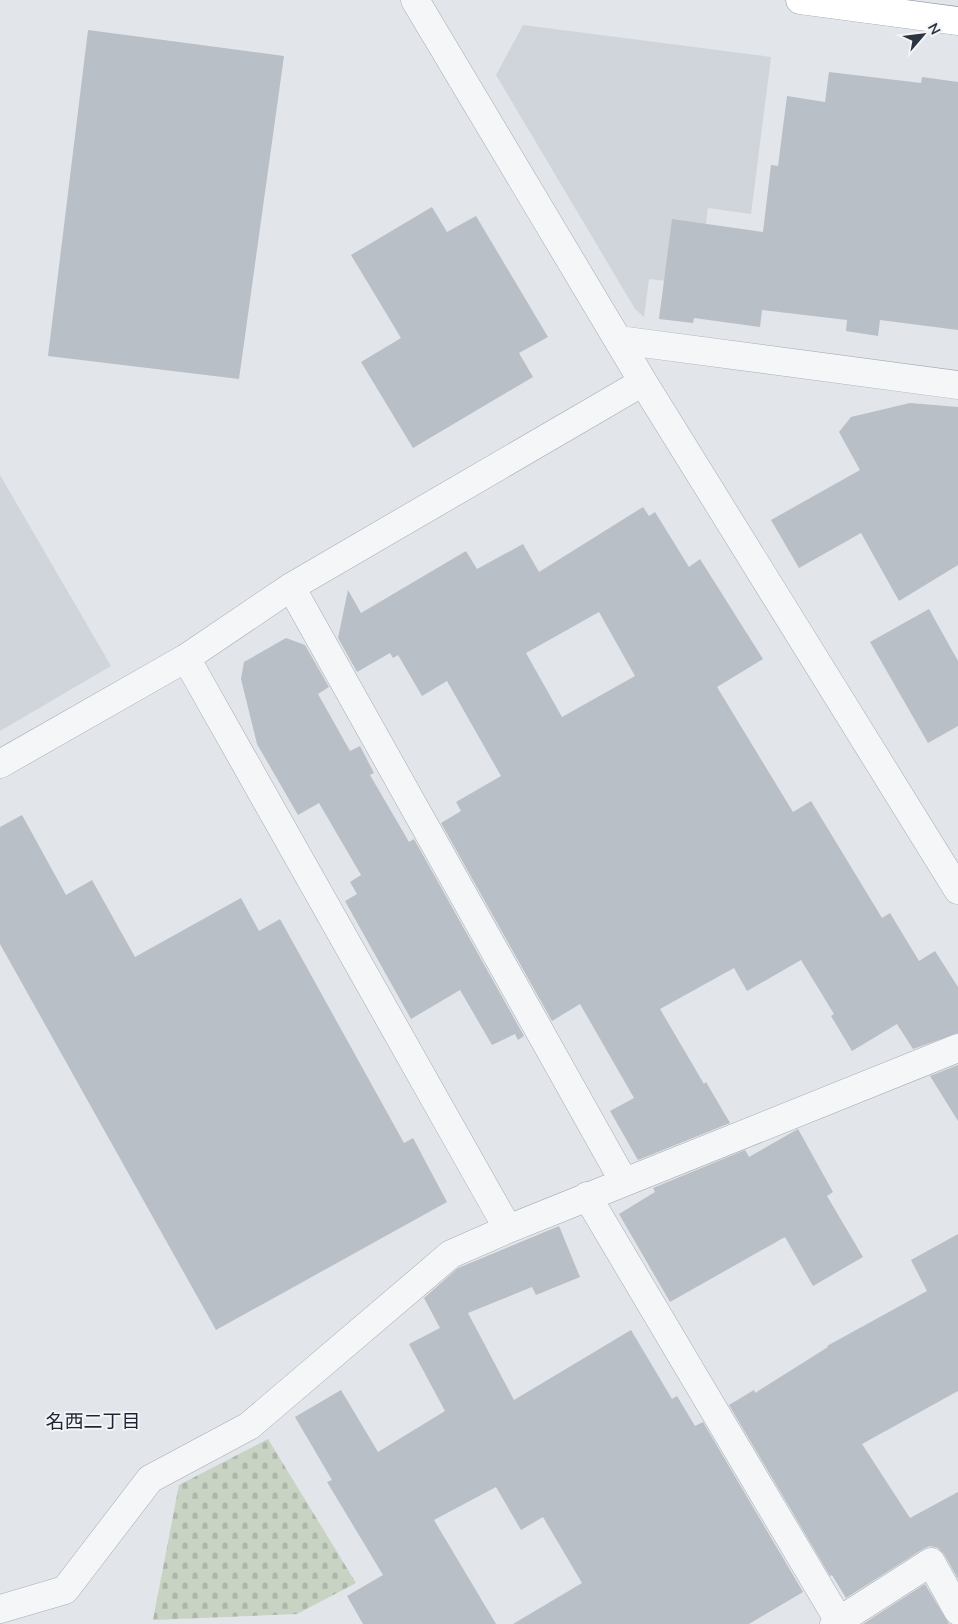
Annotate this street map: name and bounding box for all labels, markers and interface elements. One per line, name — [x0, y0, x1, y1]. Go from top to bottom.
north arrow — [898, 10, 948, 60]
text: N — [924, 20, 945, 38]
district label: 名西二丁目 — [45, 1409, 141, 1433]

